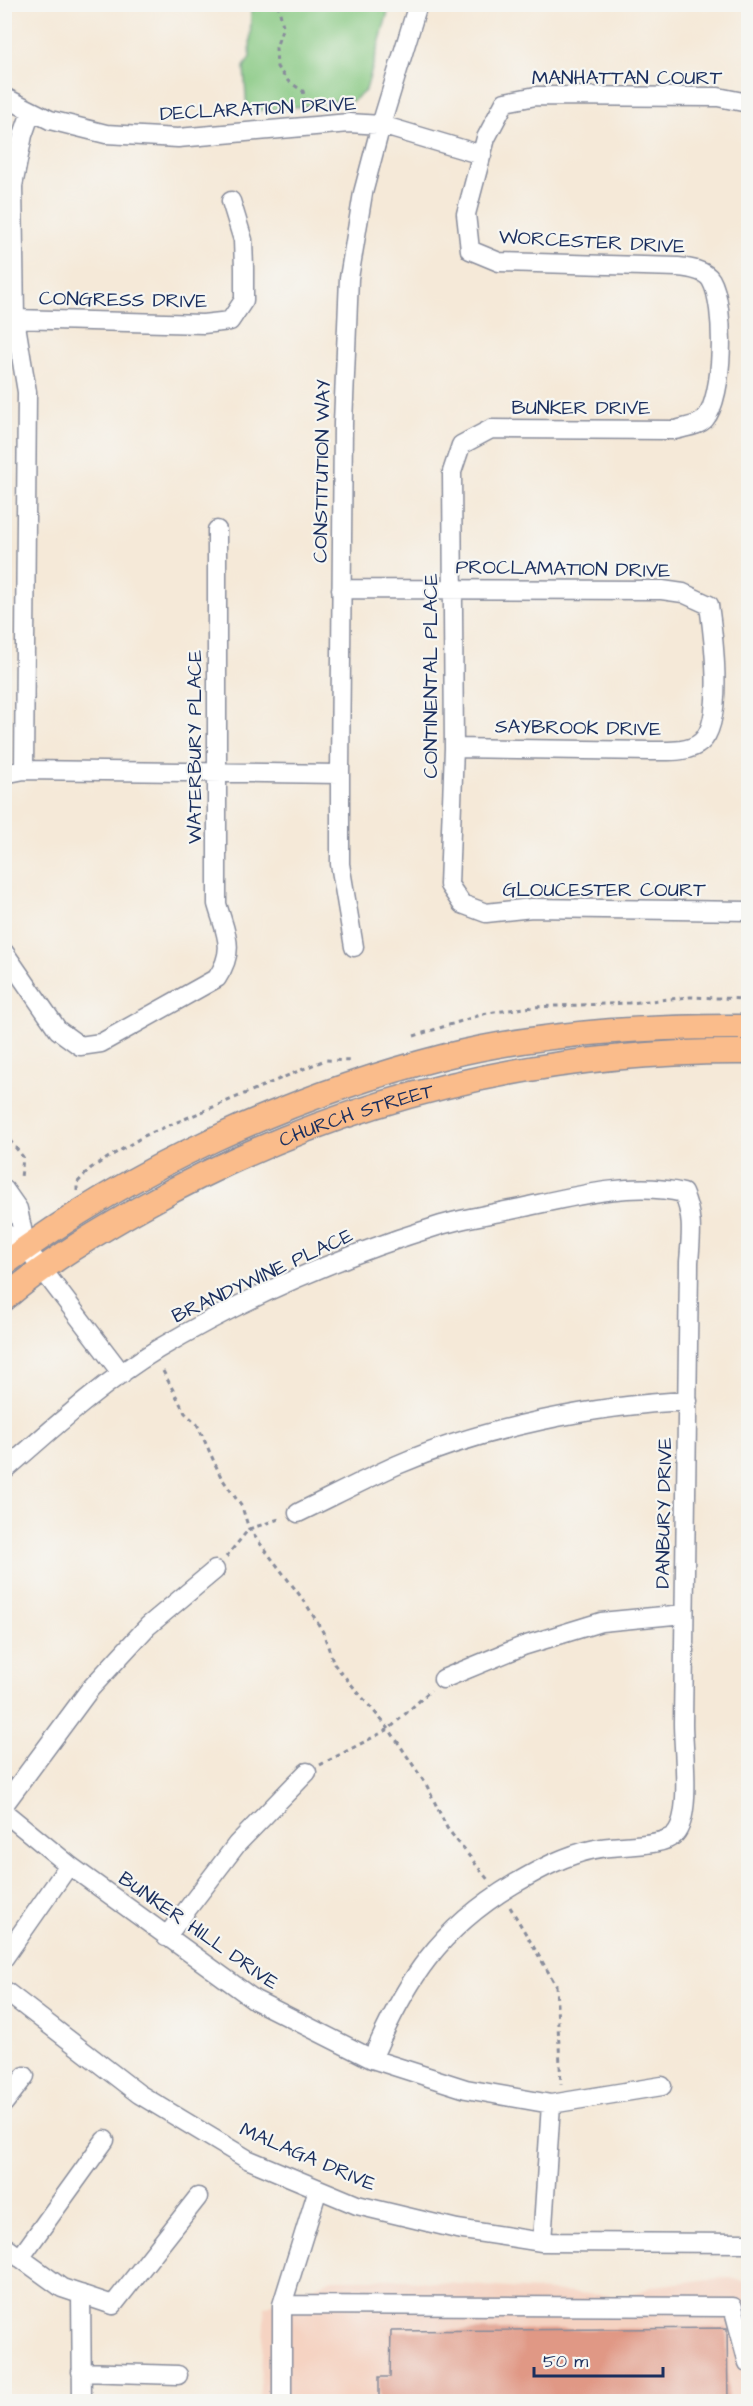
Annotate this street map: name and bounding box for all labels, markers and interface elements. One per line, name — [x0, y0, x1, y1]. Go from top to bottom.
street label: MANHATTAN COURT — [532, 64, 723, 92]
street label: DECLARATION DRIVE — [159, 90, 357, 128]
street label: WORCESTER DRIVE — [498, 223, 686, 261]
street label: CONGRESS DRIVE — [39, 285, 208, 315]
street label: CONSTITUTION WAY — [306, 379, 338, 563]
street label: BUNKER DRIVE — [512, 394, 651, 422]
street label: PROCLAMATION DRIVE — [455, 553, 671, 585]
street label: CONTINENTAL PLACE — [417, 573, 445, 779]
street label: WATERBURY PLACE — [181, 650, 209, 844]
street label: SAYBROOK DRIVE — [495, 713, 662, 743]
street label: GLOUCESTER COURT — [502, 876, 706, 904]
street label: CHURCH STREET — [275, 1077, 437, 1154]
street label: BRANDYWINE PLACE — [167, 1221, 358, 1330]
street label: DANBURY DRIVE — [649, 1437, 679, 1589]
street label: BUNKER HILL DRIVE — [113, 1865, 284, 1997]
street label: MALAGA DRIVE — [235, 2116, 380, 2198]
scale bar — [534, 2340, 663, 2378]
text: 50 m — [543, 2349, 588, 2374]

